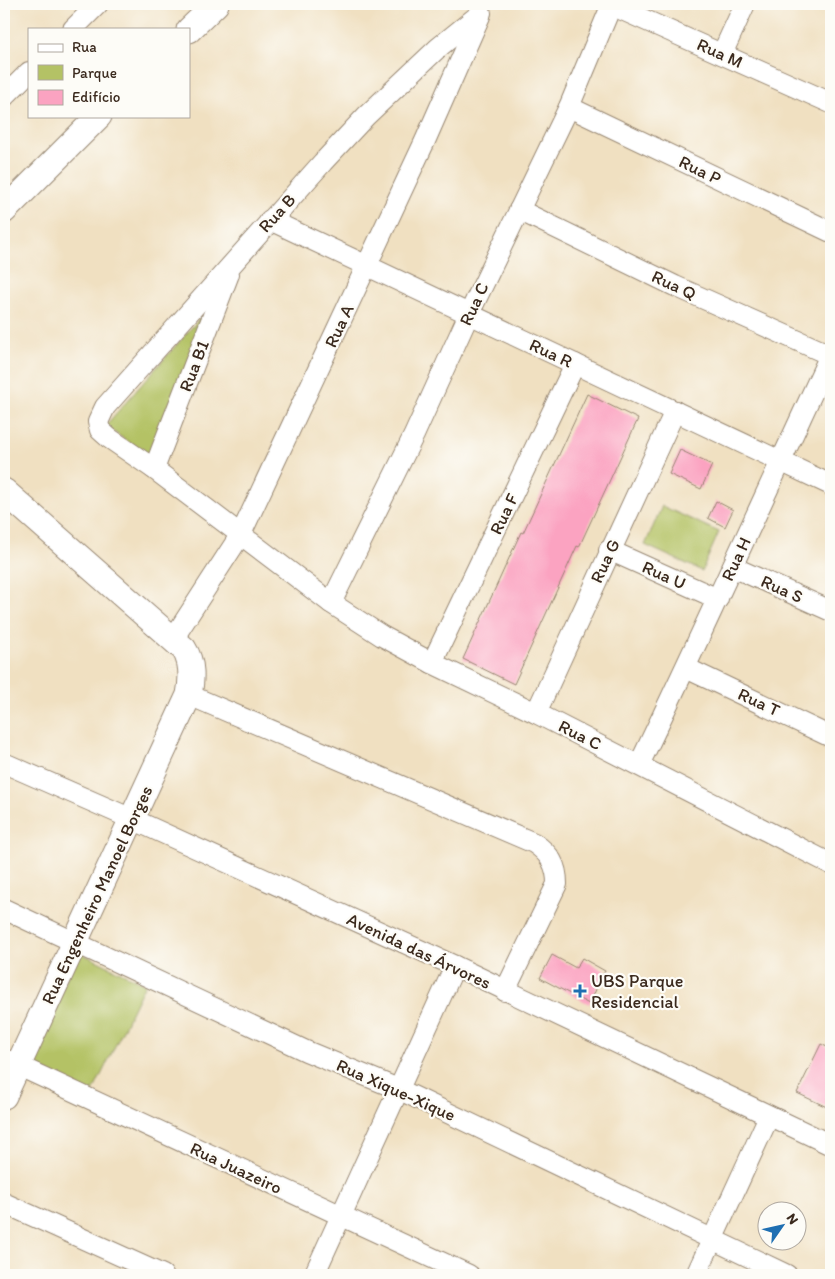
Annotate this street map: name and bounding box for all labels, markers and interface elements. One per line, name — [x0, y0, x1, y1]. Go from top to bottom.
legend — [28, 28, 190, 118]
street label: Rua M — [693, 33, 747, 73]
text: Rua — [72, 38, 97, 56]
text: Parque — [72, 64, 117, 82]
text: Edifício — [72, 88, 120, 106]
street label: Rua P — [675, 150, 725, 190]
street label: Rua B — [254, 189, 300, 237]
street label: Rua Q — [648, 265, 700, 305]
street label: Rua C — [454, 279, 494, 329]
street label: Rua A — [319, 300, 359, 351]
street label: Rua R — [526, 334, 576, 372]
street label: Rua B1 — [174, 337, 214, 395]
street label: Rua F — [485, 489, 524, 538]
street label: Rua H — [716, 533, 756, 585]
street label: Rua G — [585, 535, 625, 587]
street label: Rua U — [639, 556, 689, 594]
street label: Rua S — [757, 570, 807, 608]
street label: Rua T — [734, 683, 784, 721]
street label: Rua C — [555, 715, 605, 755]
street label: Rua Engenheiro Manoel Borges — [37, 782, 157, 1008]
street label: Avenida das Árvores — [343, 908, 495, 994]
place label: UBS Parque Residencial — [591, 970, 683, 1013]
marker: UBS Parque Residencial — [573, 984, 587, 998]
street label: Rua Xique-Xique — [333, 1054, 459, 1126]
street label: Rua Juazeiro — [187, 1137, 285, 1199]
north arrow — [758, 1202, 808, 1252]
text: N — [783, 1210, 802, 1228]

